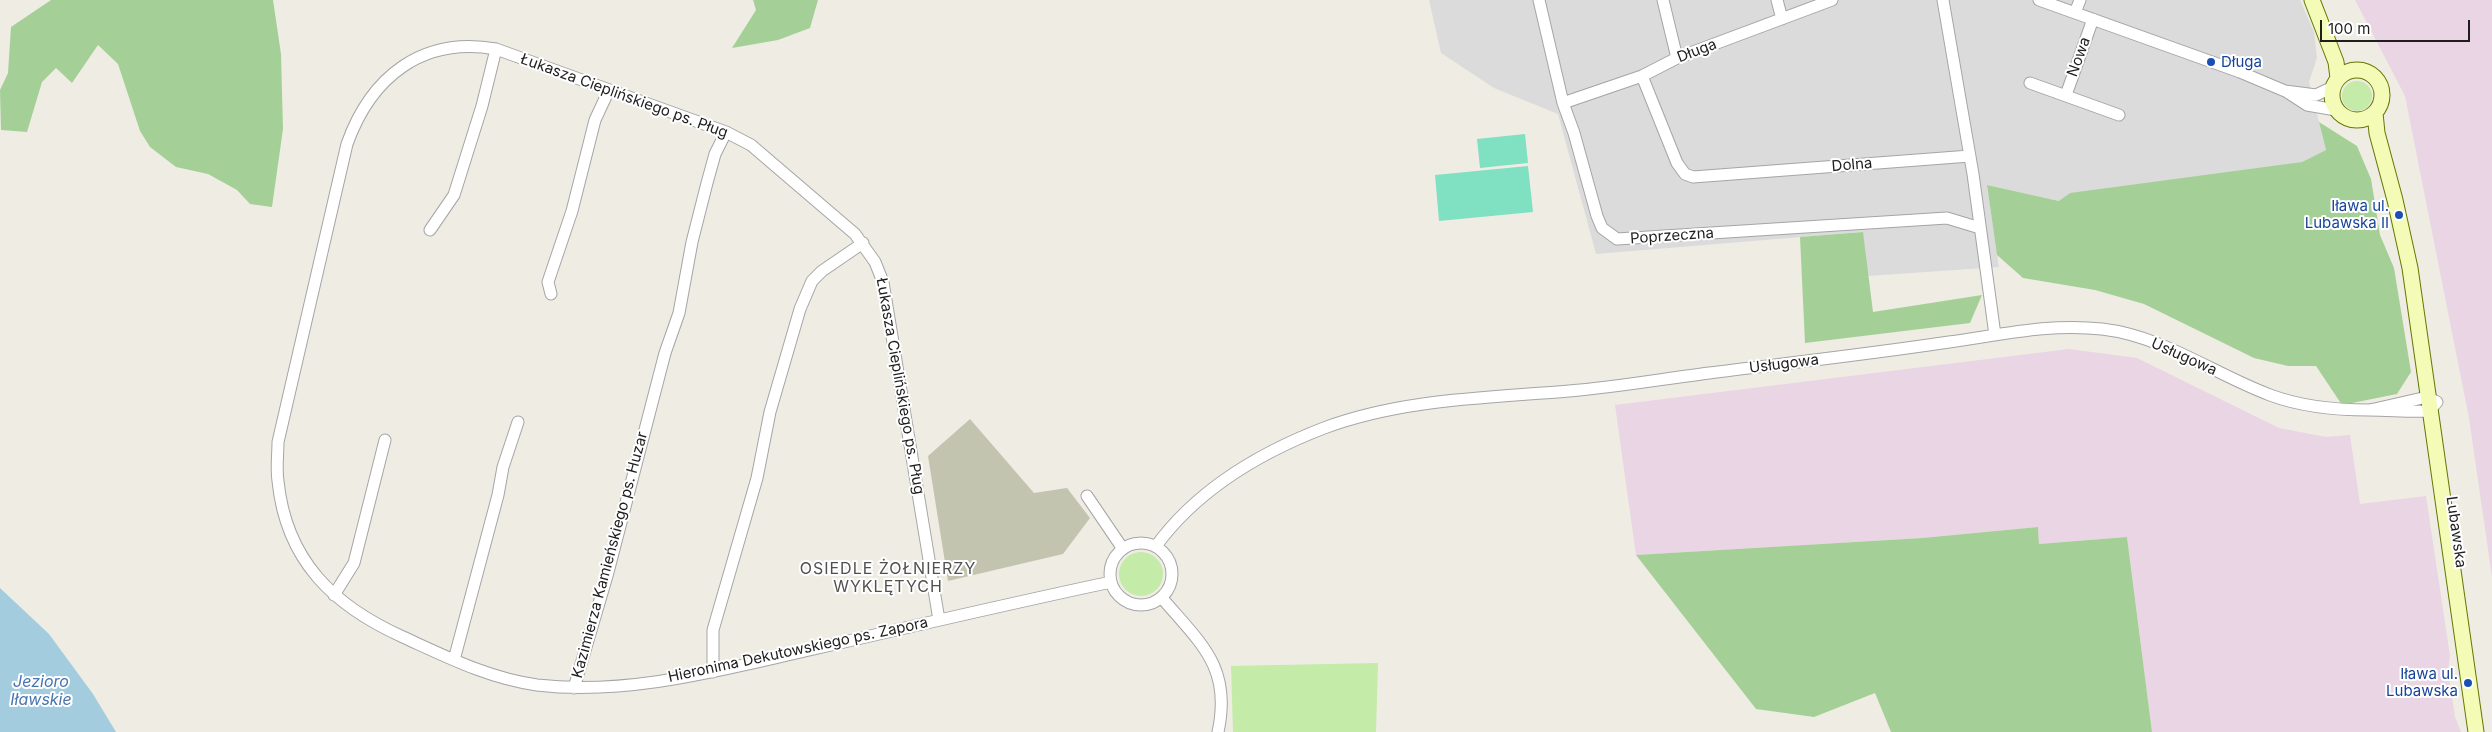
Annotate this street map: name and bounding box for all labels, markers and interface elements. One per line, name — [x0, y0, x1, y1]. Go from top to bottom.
scale bar — [2322, 10, 2472, 42]
text: 100 m — [2328, 19, 2370, 38]
street label: Długa — [1675, 35, 1719, 67]
street label: Nowa — [2064, 35, 2094, 79]
street label: Łukasza Cieplińskiego ps. Pług — [518, 50, 730, 142]
place label: Długa — [2221, 53, 2262, 71]
marker: Długa — [2205, 56, 2217, 68]
street label: Dolna — [1831, 154, 1873, 176]
place label: Iława ul. Lubawska II — [2305, 197, 2389, 232]
marker: Iława ul. Lubawska II — [2393, 209, 2405, 221]
street label: Poprzeczna — [1629, 224, 1715, 248]
street label: Łukasza Cieplińskiego ps. Pług — [872, 276, 928, 496]
street label: Usługowa — [2148, 335, 2220, 379]
street label: Usługowa — [1748, 351, 1820, 377]
street label: Kazimierza Kamieńskiego ps. Huzar — [568, 430, 652, 680]
street label: Lubawska — [2442, 495, 2470, 569]
district label: OSIEDLE ŻOŁNIERZY WYKLĘTYCH — [798, 559, 978, 597]
street label: Hieronima Dekutowskiego ps. Zapora — [666, 614, 930, 686]
place label: Iława ul. Lubawska — [2386, 665, 2458, 700]
water label: Jezioro Iławskie — [10, 672, 72, 710]
marker: Iława ul. Lubawska — [2462, 677, 2474, 689]

